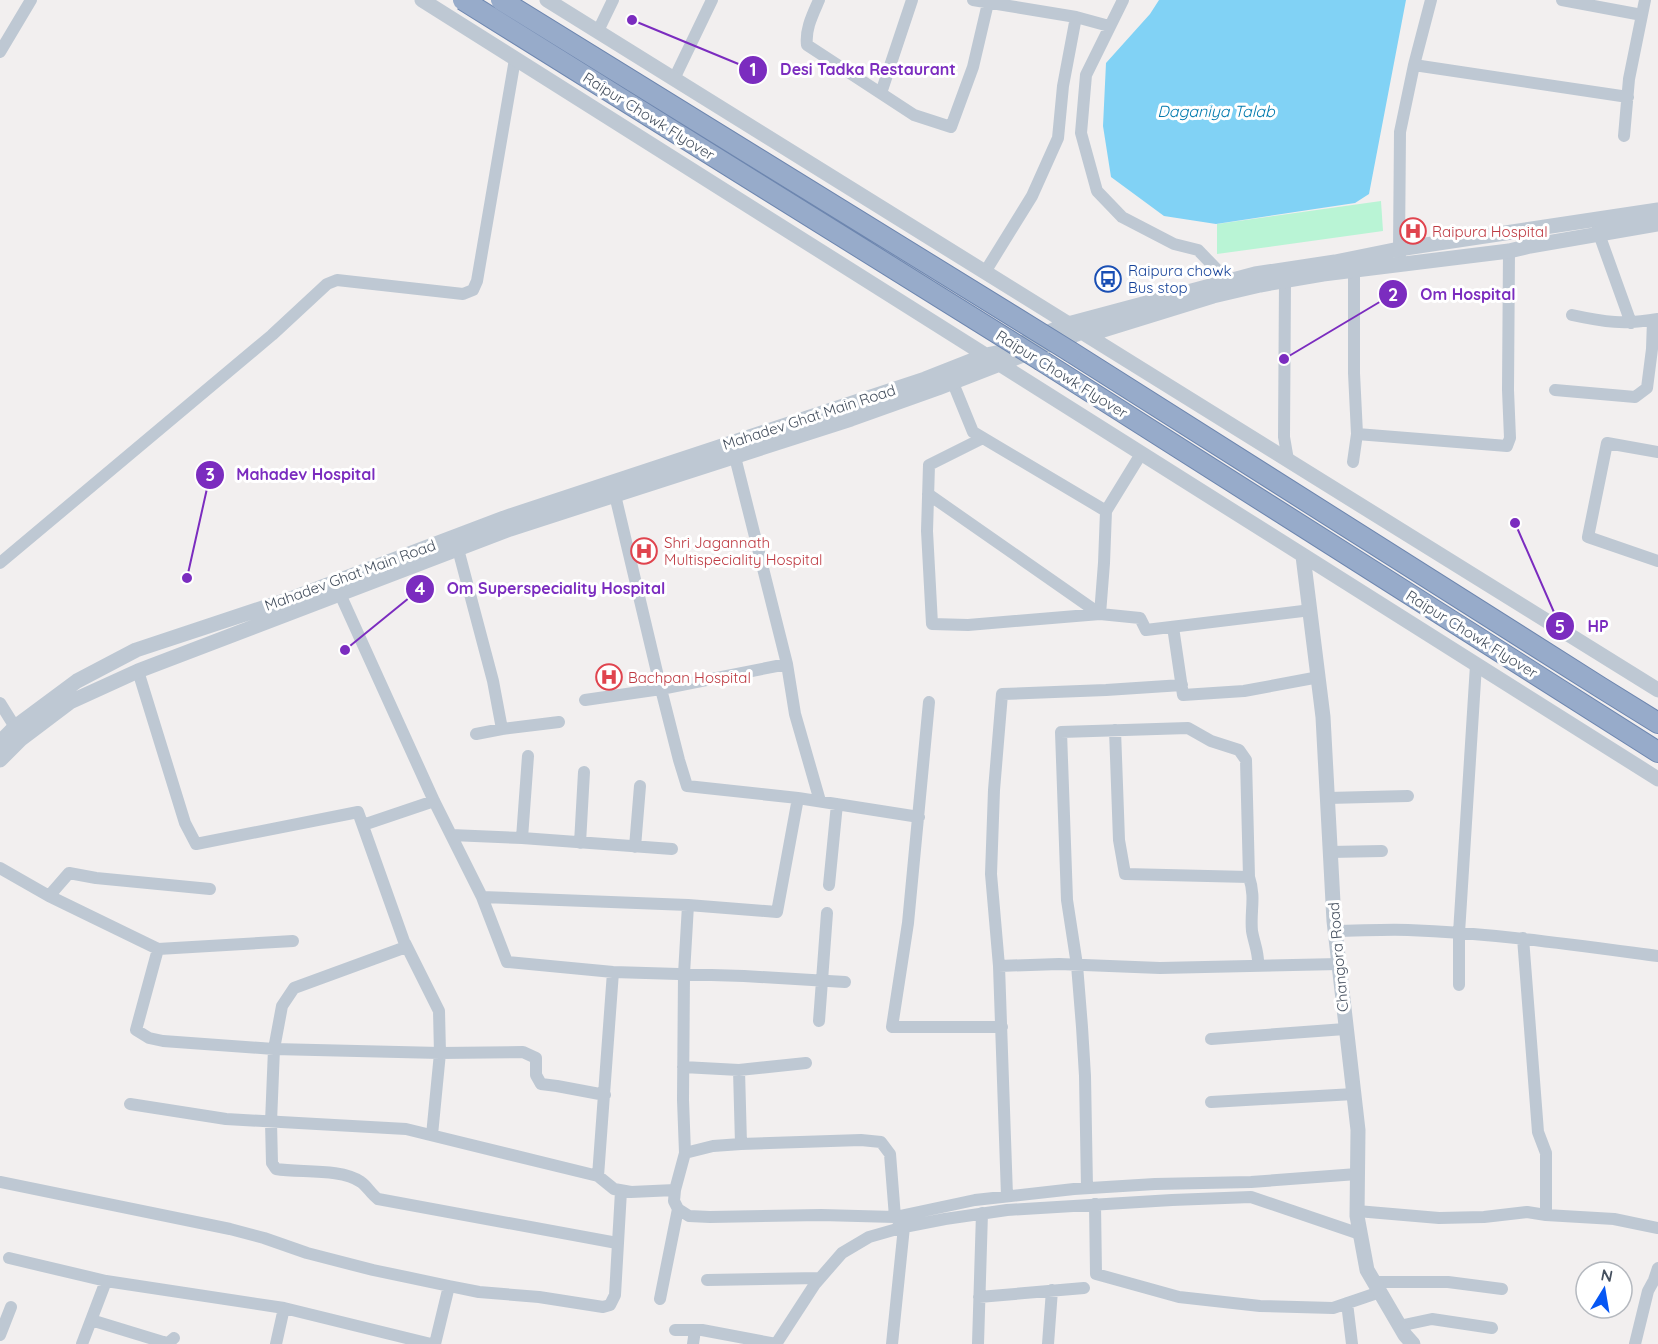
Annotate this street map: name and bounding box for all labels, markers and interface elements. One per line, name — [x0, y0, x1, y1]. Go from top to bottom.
callout: Desi Tadka Restaurant — [738, 53, 968, 87]
text: 1 — [749, 58, 757, 81]
text: Desi Tadka Restaurant — [780, 59, 956, 79]
street label: Raipur Chowk Flyover — [580, 68, 719, 164]
water label: Daganiya Talab — [1157, 101, 1276, 121]
hospital icon: Raipura Hospital — [1398, 216, 1428, 246]
place label: Raipura Hospital — [1432, 222, 1548, 241]
place label: Raipura chowk Bus stop — [1128, 261, 1231, 297]
bus stop icon: Raipura chowk Bus stop — [1093, 264, 1123, 294]
callout: Om Hospital — [1378, 277, 1528, 311]
text: 2 — [1388, 283, 1398, 306]
text: Om Hospital — [1420, 284, 1516, 304]
street label: Raipur Chowk Flyover — [993, 326, 1132, 422]
street label: Mahadev Ghat Main Road — [720, 380, 898, 454]
callout: Mahadev Hospital — [195, 458, 388, 492]
text: 3 — [205, 463, 215, 486]
text: Mahadev Hospital — [236, 464, 376, 484]
place label: Shri Jagannath Multispeciality Hospital — [664, 533, 823, 569]
street label: Mahadev Ghat Main Road — [262, 535, 438, 615]
hospital icon: Shri Jagannath Multispeciality Hospital — [629, 536, 659, 566]
callout: Om Superspeciality Hospital — [405, 572, 678, 606]
text: 4 — [415, 577, 426, 600]
text: Om Superspeciality Hospital — [447, 578, 665, 598]
street label: Raipur Chowk Flyover — [1403, 586, 1542, 682]
callout: HP — [1545, 609, 1620, 643]
text: 5 — [1555, 615, 1565, 638]
text: HP — [1587, 616, 1609, 636]
hospital icon: Bachpan Hospital — [594, 662, 624, 692]
place label: Bachpan Hospital — [628, 668, 751, 687]
street label: Changora Road — [1324, 901, 1352, 1013]
north arrow — [1574, 1260, 1634, 1320]
text: N — [1599, 1264, 1615, 1286]

